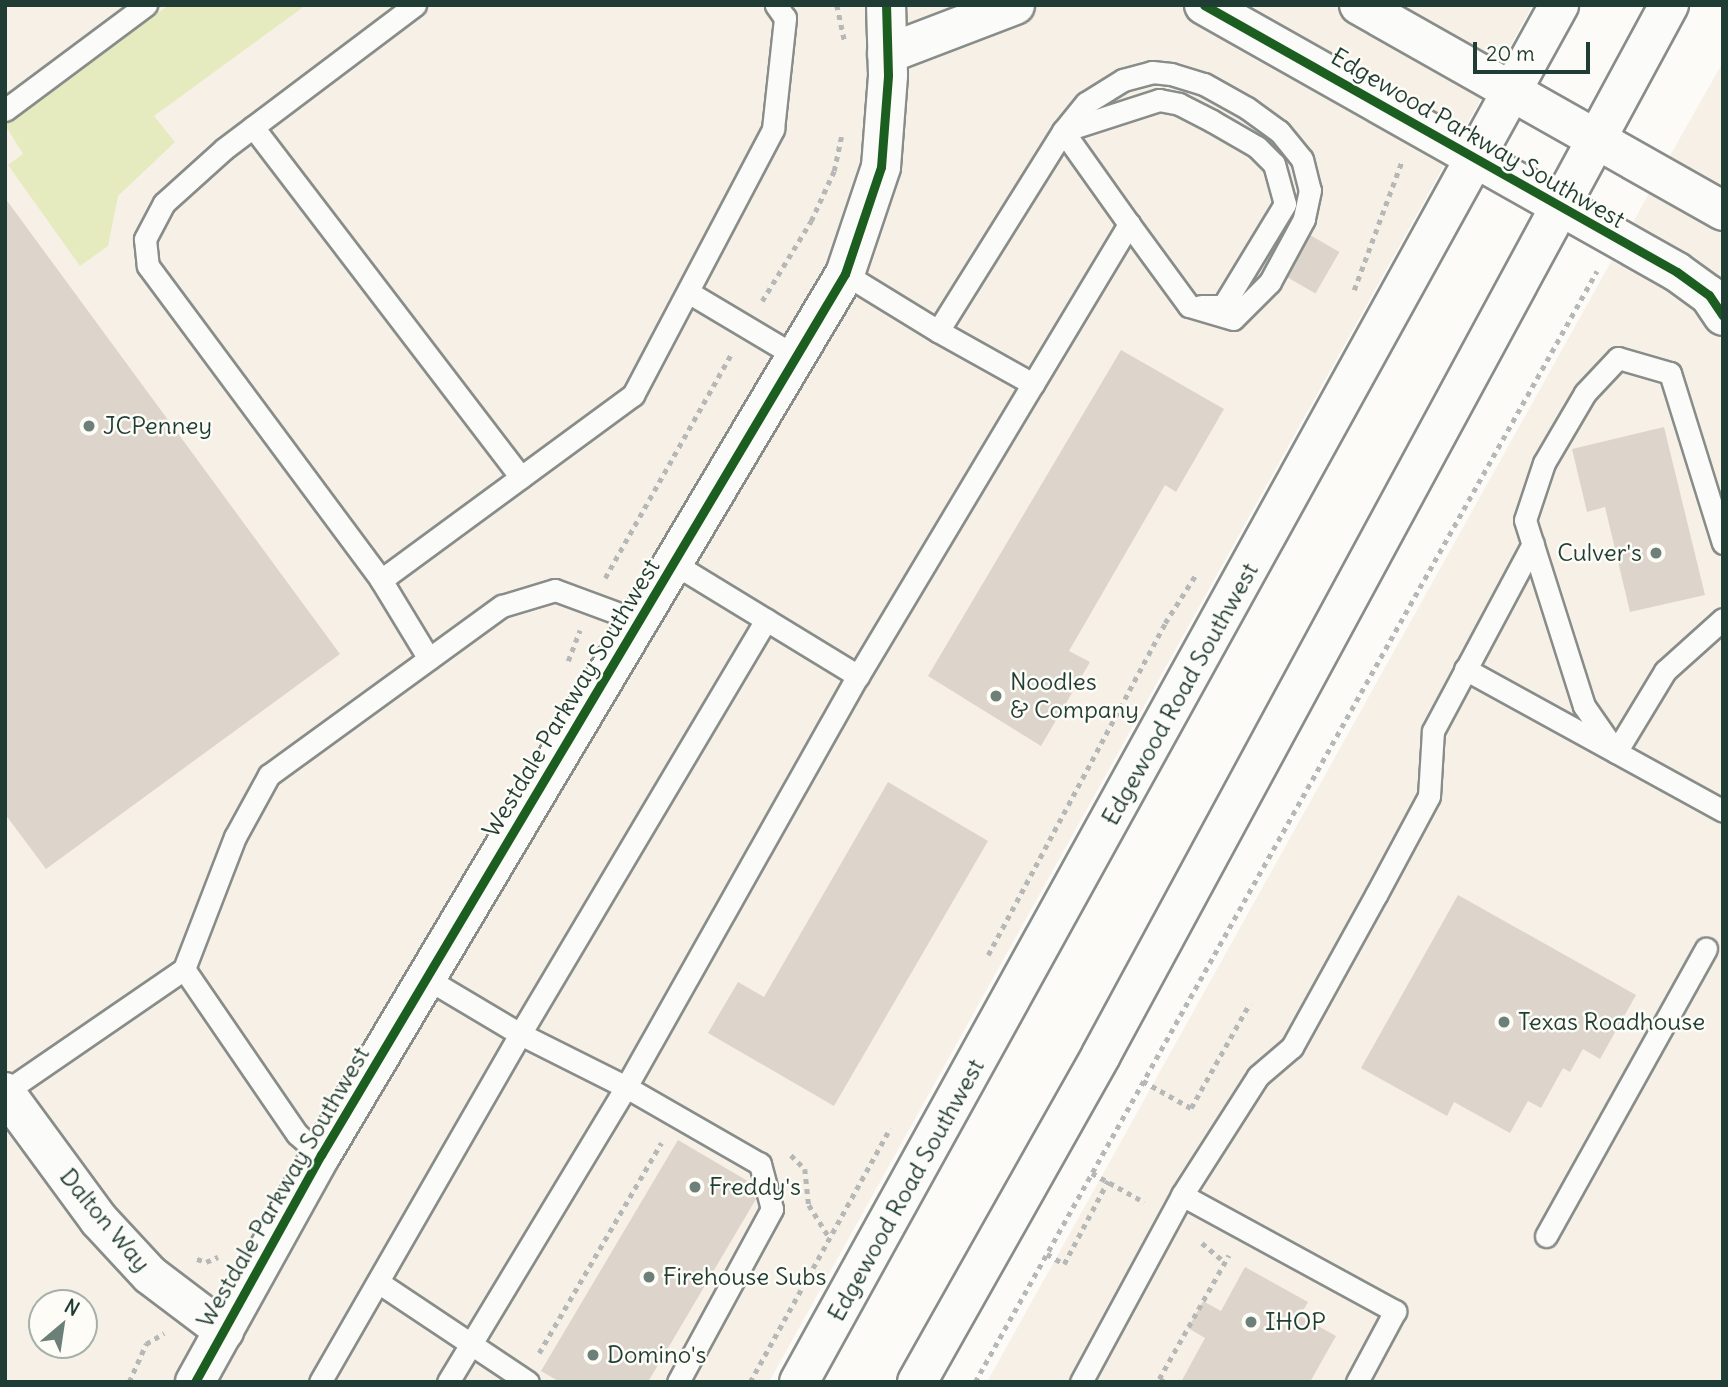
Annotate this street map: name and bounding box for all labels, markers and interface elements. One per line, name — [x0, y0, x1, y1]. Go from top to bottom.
scale bar — [1476, 28, 1593, 72]
text: 20 m — [1486, 40, 1535, 67]
street label: Edgewood Parkway Southwest — [1326, 42, 1630, 234]
place label: JCPenney — [103, 412, 212, 440]
marker: JCPenney — [81, 418, 97, 434]
place label: Culver's — [1557, 539, 1642, 567]
marker: Culver's — [1648, 545, 1664, 561]
street label: Westdale Parkway Southwest — [476, 554, 666, 842]
street label: Edgewood Road Southwest — [1096, 558, 1264, 830]
place label: Noodles & Company — [1010, 668, 1139, 724]
marker: Noodles & Company — [988, 688, 1004, 704]
place label: Texas Roadhouse — [1518, 1008, 1705, 1036]
marker: Texas Roadhouse — [1496, 1014, 1512, 1030]
street label: Westdale Parkway Southwest — [191, 1041, 375, 1333]
street label: Edgewood Road Southwest — [822, 1054, 990, 1326]
street label: Dalton Way — [54, 1163, 156, 1277]
place label: Freddy's — [709, 1173, 801, 1201]
marker: Freddy's — [687, 1179, 703, 1195]
place label: Firehouse Subs — [663, 1263, 826, 1291]
marker: Firehouse Subs — [641, 1269, 657, 1285]
north arrow — [28, 1289, 98, 1359]
text: N — [61, 1294, 84, 1321]
place label: IHOP — [1265, 1308, 1326, 1336]
marker: IHOP — [1243, 1314, 1259, 1330]
place label: Domino's — [607, 1341, 706, 1369]
marker: Domino's — [585, 1347, 601, 1363]

